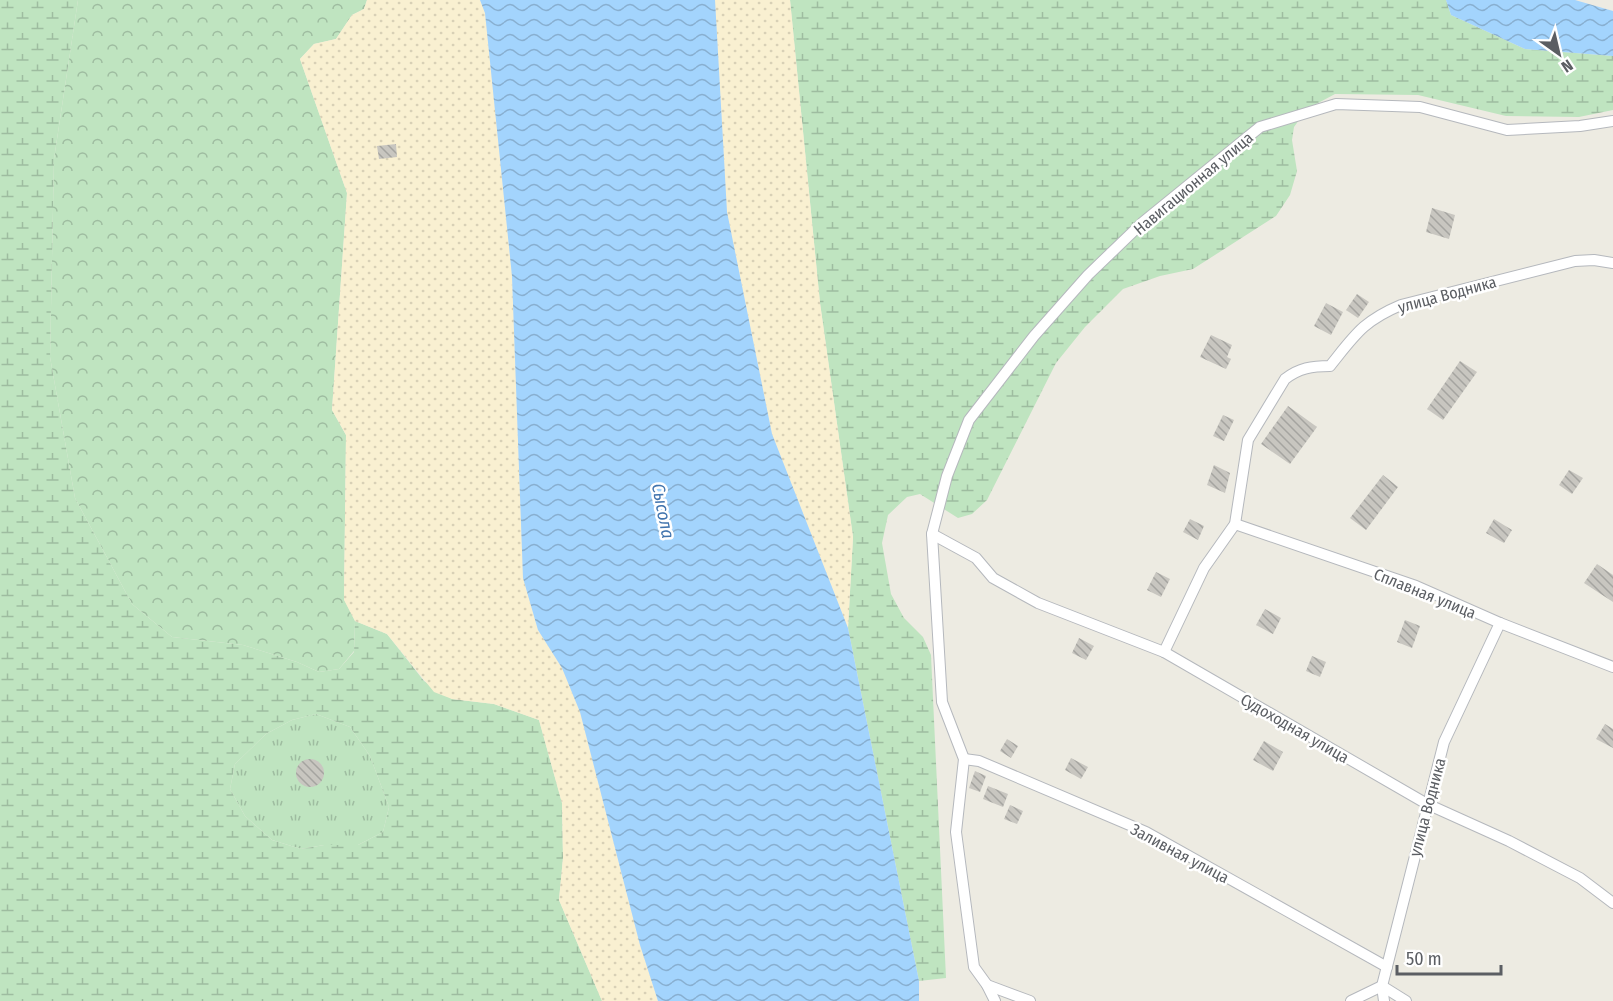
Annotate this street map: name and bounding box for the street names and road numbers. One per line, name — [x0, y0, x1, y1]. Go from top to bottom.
street label: Навигационная улица — [1130, 128, 1257, 239]
street label: улица Водника — [1396, 272, 1499, 317]
street label: Сплавная улица — [1371, 564, 1479, 623]
street label: Судоходная улица — [1237, 690, 1352, 767]
street label: улица Водника — [1405, 756, 1450, 858]
street label: Заливная улица — [1127, 820, 1232, 887]

